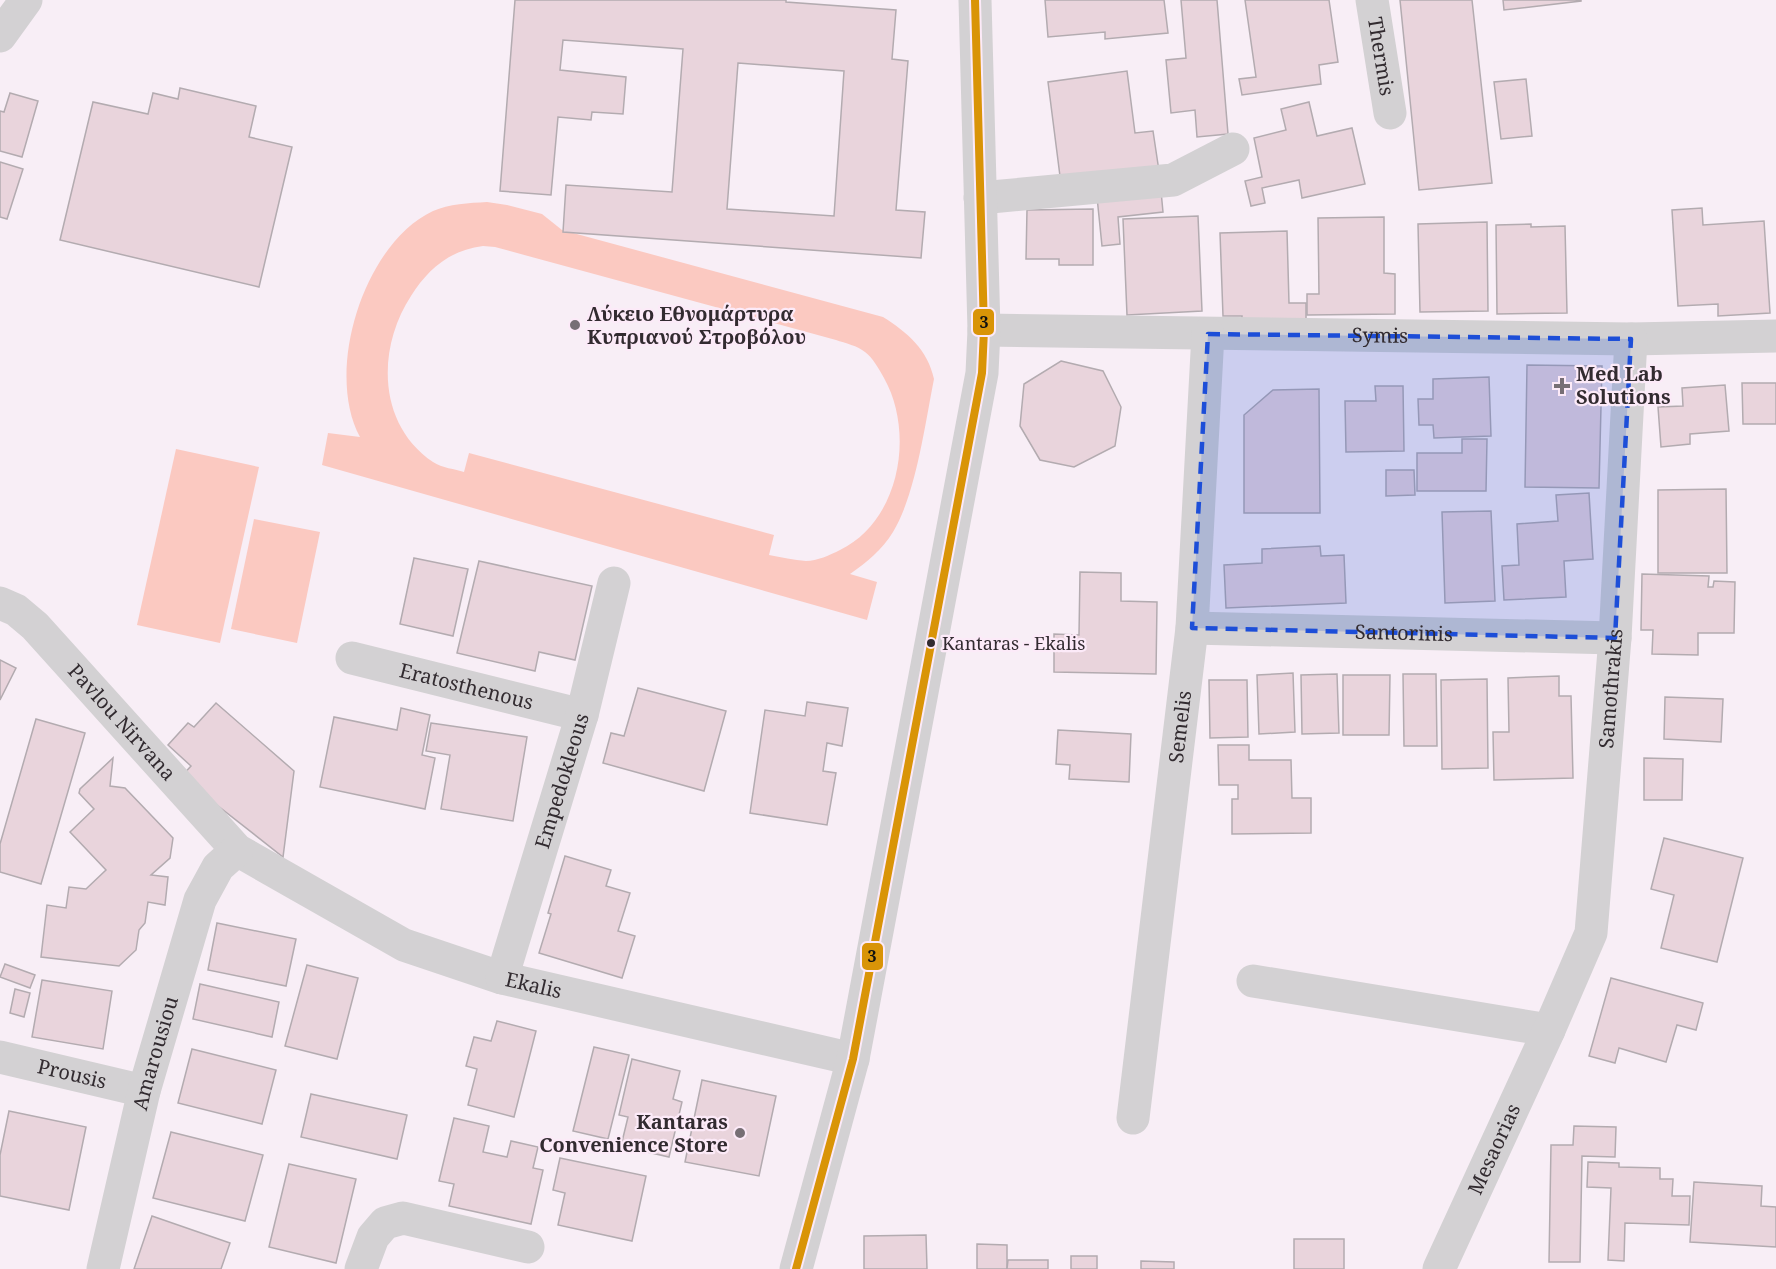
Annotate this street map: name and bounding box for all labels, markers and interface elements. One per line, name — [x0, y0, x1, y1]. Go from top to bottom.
street label: Thermis — [1362, 15, 1401, 98]
place label: Λύκειο Εθνομάρτυρα Κυπριανού Στροβόλου — [587, 300, 806, 350]
line badge: 3 — [972, 308, 995, 336]
text: 3 — [979, 311, 989, 333]
marker: Λύκειο Εθνομάρτυρα Κυπριανού Στροβόλου — [568, 318, 582, 332]
street label: Symis — [1352, 321, 1408, 349]
place label: Med Lab Solutions — [1576, 360, 1671, 410]
marker: Med Lab Solutions — [1553, 377, 1571, 395]
street label: Santorinis — [1355, 618, 1453, 647]
street label: Samothrakis — [1592, 628, 1628, 749]
place label: Kantaras - Ekalis — [942, 631, 1085, 655]
marker: Kantaras - Ekalis — [925, 637, 937, 649]
street label: Eratosthenous — [397, 656, 536, 715]
street label: Pavlou Nirvana — [62, 658, 182, 786]
street label: Semelis — [1162, 689, 1197, 765]
street label: Empedokleous — [528, 710, 595, 852]
line badge: 3 — [861, 942, 884, 971]
text: 3 — [867, 945, 877, 967]
street label: Ekalis — [503, 965, 565, 1004]
street label: Amarousiou — [126, 993, 184, 1113]
street label: Prousis — [35, 1052, 109, 1095]
street label: Mesaorias — [1461, 1099, 1526, 1199]
place label: Kantaras Convenience Store — [539, 1108, 728, 1158]
marker: Kantaras Convenience Store — [733, 1126, 747, 1140]

